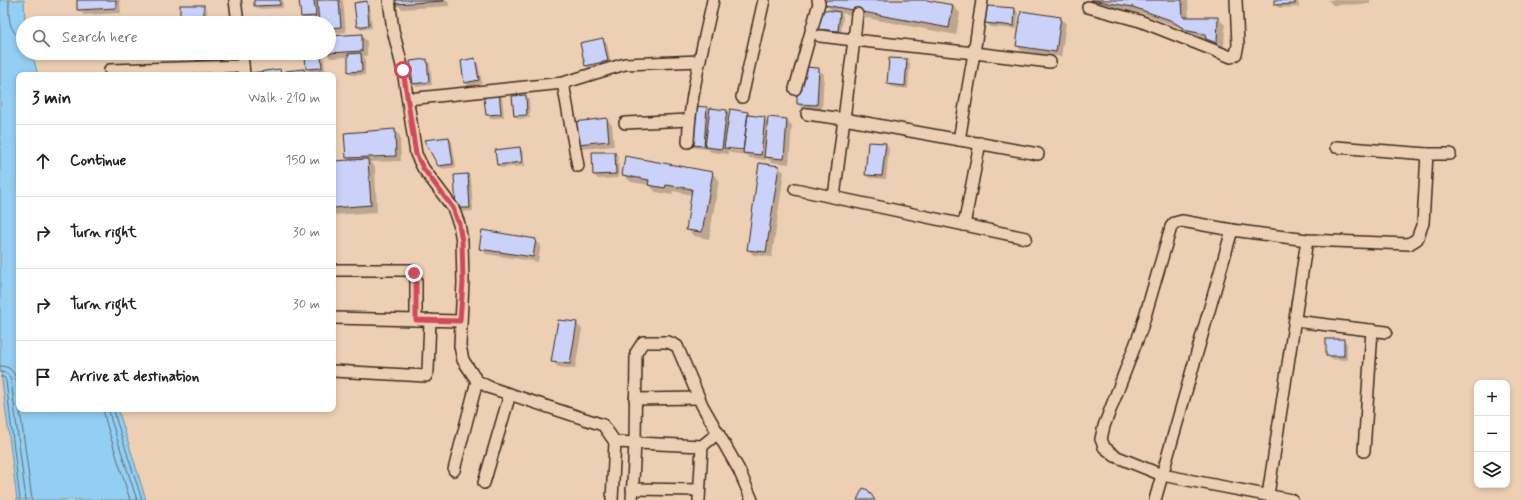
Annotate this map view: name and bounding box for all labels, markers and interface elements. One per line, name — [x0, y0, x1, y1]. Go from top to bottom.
search box — [16, 16, 336, 60]
icon: search — [30, 27, 52, 49]
text: Search here — [62, 28, 138, 48]
route start — [394, 61, 412, 79]
text: 3 min — [32, 87, 71, 109]
text: Walk · 210 m — [248, 90, 320, 107]
icon: ahead — [32, 150, 54, 172]
text: Continue — [70, 151, 126, 171]
text: 150 m — [286, 152, 320, 169]
icon: right — [32, 222, 54, 244]
text: Turn right — [70, 223, 137, 243]
text: 30 m — [293, 224, 320, 241]
route end — [405, 264, 423, 282]
icon: right — [32, 294, 54, 316]
text: Turn right — [70, 295, 137, 315]
text: 30 m — [293, 296, 320, 313]
icon: arrive — [32, 366, 54, 388]
text: Arrive at destination — [70, 367, 199, 387]
map controls — [1474, 380, 1510, 488]
button: + — [1474, 380, 1510, 416]
button: − — [1474, 416, 1510, 452]
button: layers — [1474, 452, 1510, 488]

